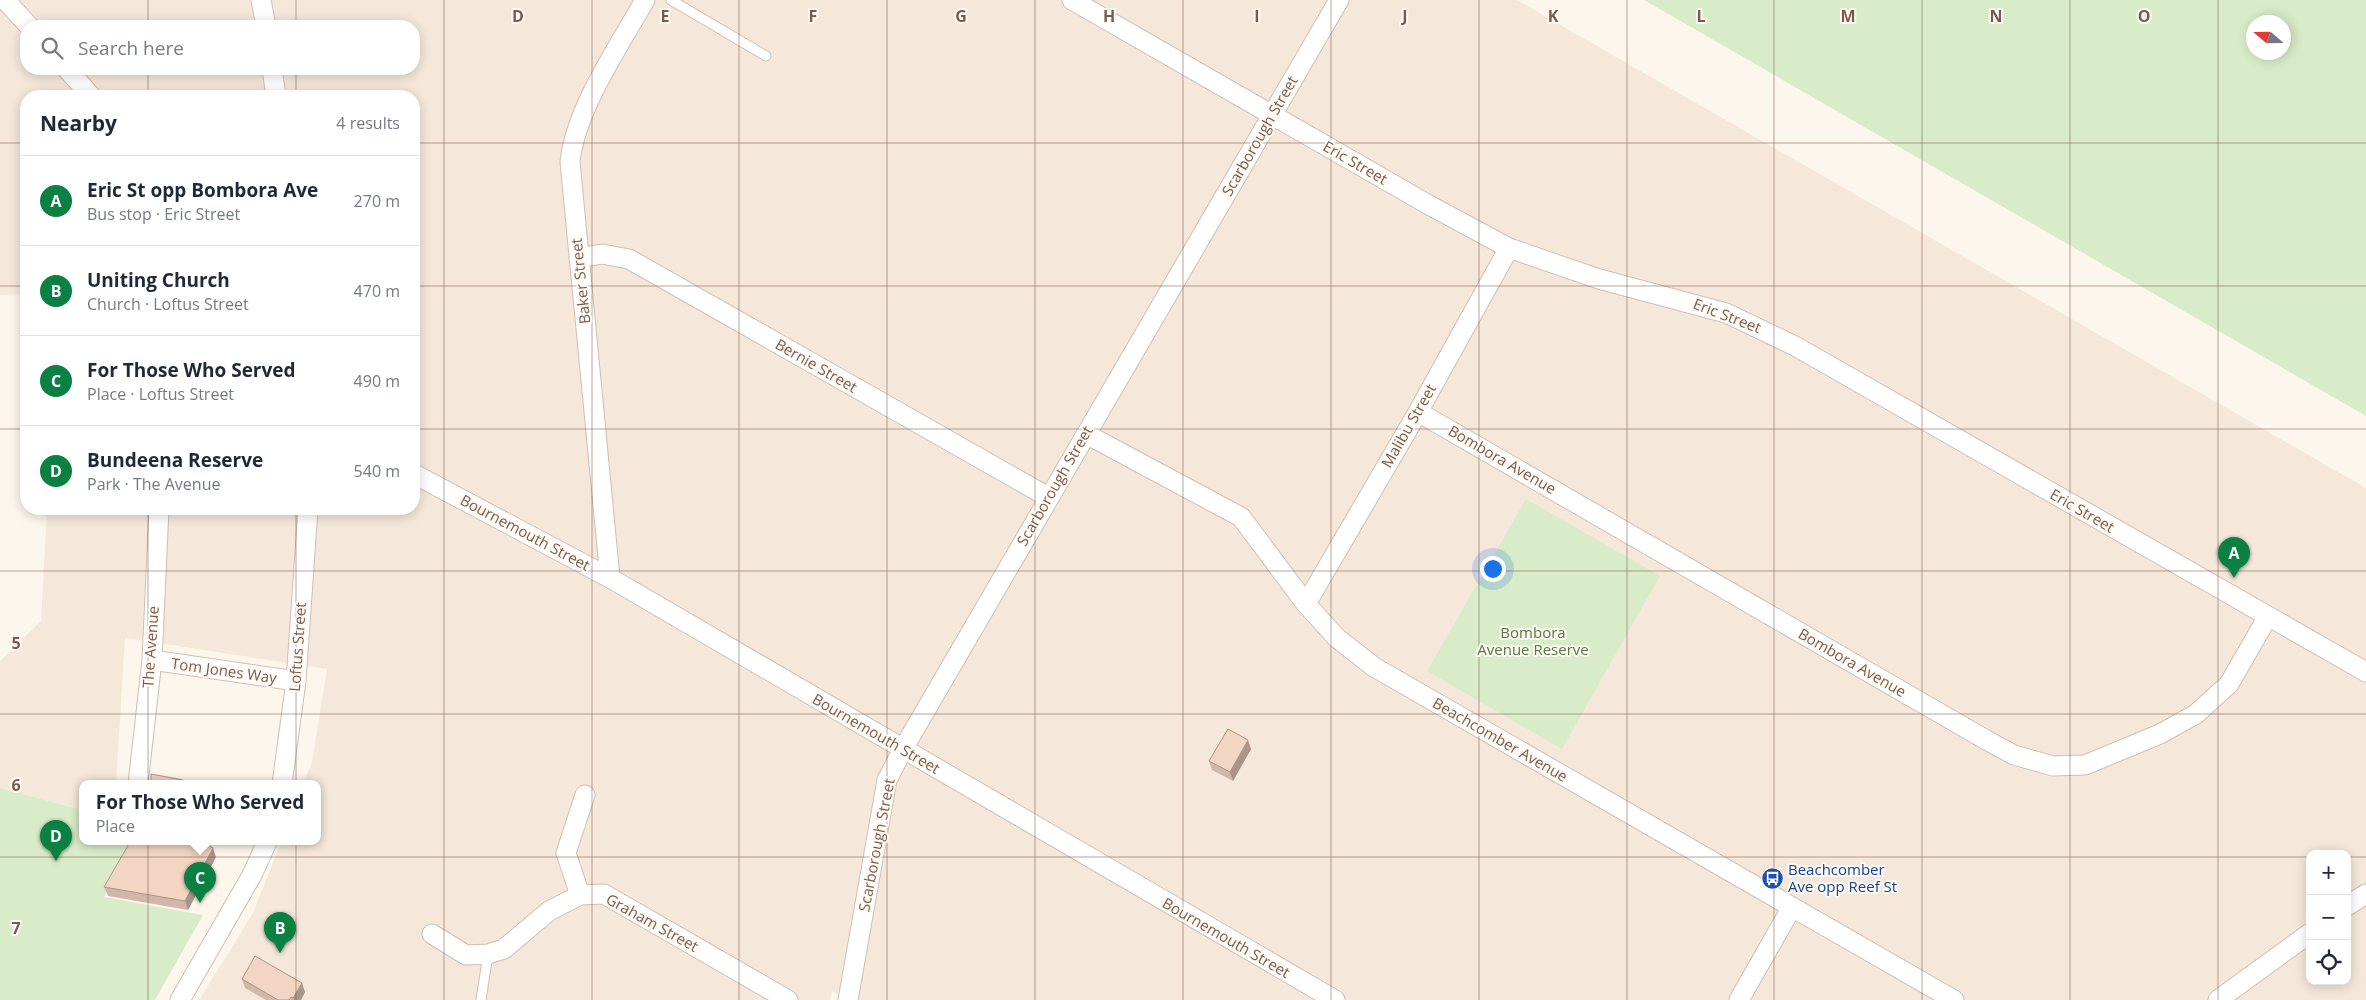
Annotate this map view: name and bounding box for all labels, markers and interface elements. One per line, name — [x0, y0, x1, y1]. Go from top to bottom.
text: D — [512, 5, 524, 27]
text: E — [661, 5, 670, 27]
text: F — [809, 5, 817, 27]
text: G — [955, 5, 967, 27]
text: H — [1103, 5, 1115, 27]
text: I — [1254, 5, 1260, 27]
text: J — [1400, 5, 1408, 27]
text: K — [1548, 5, 1559, 27]
text: L — [1696, 5, 1706, 27]
text: M — [1840, 5, 1856, 27]
text: N — [1989, 5, 2003, 27]
text: O — [2138, 5, 2150, 27]
north arrow — [2246, 15, 2291, 60]
search box — [20, 20, 420, 75]
icon: search — [38, 34, 66, 62]
text: Search here — [78, 35, 184, 61]
street label: Scarborough Street — [1217, 72, 1302, 199]
text: Nearby — [40, 109, 117, 137]
text: 4 results — [336, 112, 400, 134]
street label: Eric Street — [1320, 136, 1391, 189]
text: Eric St opp Bombora Ave — [87, 177, 318, 203]
text: A — [50, 190, 62, 212]
text: 270 m — [354, 190, 400, 212]
text: Bus stop · Eric Street — [87, 203, 240, 225]
street label: Baker Street — [566, 237, 594, 325]
text: Uniting Church — [87, 267, 230, 293]
text: B — [51, 280, 61, 302]
text: 470 m — [354, 280, 400, 302]
text: Church · Loftus Street — [87, 293, 249, 315]
street label: Eric Street — [1691, 293, 1764, 337]
street label: Bernie Street — [772, 334, 861, 397]
text: For Those Who Served — [87, 357, 296, 383]
text: C — [51, 370, 61, 392]
text: 490 m — [354, 370, 400, 392]
street label: Malibu Street — [1376, 380, 1440, 471]
text: Place · Loftus Street — [87, 383, 234, 405]
street label: Bombora Avenue — [1445, 420, 1560, 498]
street label: Scarborough Street — [1012, 422, 1097, 549]
text: Bundeena Reserve — [87, 447, 263, 473]
text: D — [50, 460, 62, 482]
text: 540 m — [354, 460, 400, 482]
text: Park · The Avenue — [87, 473, 220, 495]
street label: Eric Street — [2047, 484, 2118, 537]
street label: Bournemouth Street — [457, 489, 594, 575]
pin: A — [2218, 537, 2250, 578]
your location — [1480, 556, 1506, 582]
street label: Loftus Street — [284, 602, 310, 692]
street label: The Avenue — [137, 605, 163, 689]
park label: Bombora Avenue Reserve — [1477, 622, 1589, 659]
street label: Bombora Avenue — [1795, 623, 1910, 701]
text: 5 — [11, 632, 21, 654]
street label: Tom Jones Way — [170, 653, 279, 687]
street label: Bournemouth Street — [809, 688, 944, 778]
street label: Beachcomber Avenue — [1429, 692, 1572, 786]
text: 6 — [11, 774, 21, 796]
street label: Scarborough Street — [853, 776, 899, 913]
popup — [79, 780, 321, 845]
text: For Those Who Served — [96, 789, 304, 815]
text: Place — [96, 815, 135, 837]
pin: D — [40, 820, 72, 861]
map controls — [2306, 850, 2351, 985]
button: + — [2306, 850, 2351, 895]
place label: Beachcomber Ave opp Reef St — [1788, 859, 1897, 896]
pin: C — [184, 862, 216, 903]
bus stop icon: Beachcomber Ave opp Reef St — [1760, 867, 1784, 891]
street label: Graham Street — [603, 889, 702, 956]
street label: Bournemouth Street — [1159, 892, 1294, 982]
button: − — [2306, 895, 2351, 940]
pin: B — [264, 912, 296, 953]
text: 7 — [11, 917, 21, 939]
button: locate — [2306, 940, 2351, 985]

